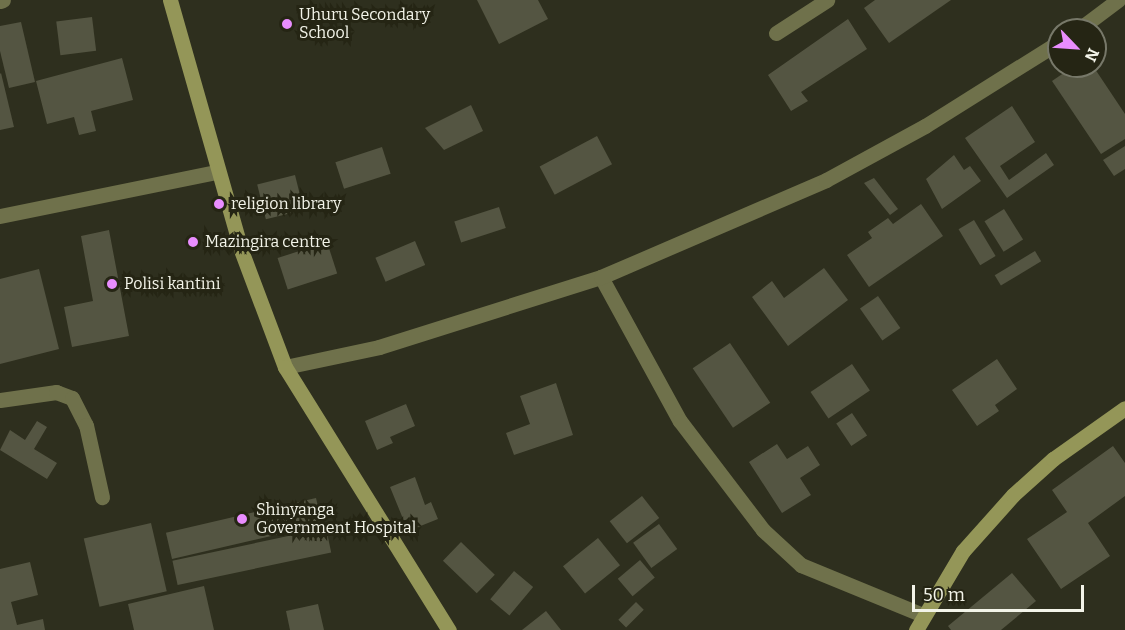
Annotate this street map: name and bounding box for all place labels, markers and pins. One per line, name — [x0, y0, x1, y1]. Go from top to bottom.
place label: Uhuru Secondary School — [299, 5, 430, 43]
marker: Uhuru Secondary School — [280, 17, 294, 31]
place label: religion library — [231, 194, 342, 214]
marker: religion library — [212, 197, 226, 211]
place label: Mazingira centre — [205, 232, 330, 252]
marker: Mazingira centre — [186, 235, 200, 249]
place label: Polisi kantini — [124, 274, 220, 294]
marker: Polisi kantini — [105, 277, 119, 291]
place label: Shinyanga Government Hospital — [256, 500, 416, 538]
marker: Shinyanga Government Hospital — [233, 510, 251, 528]

